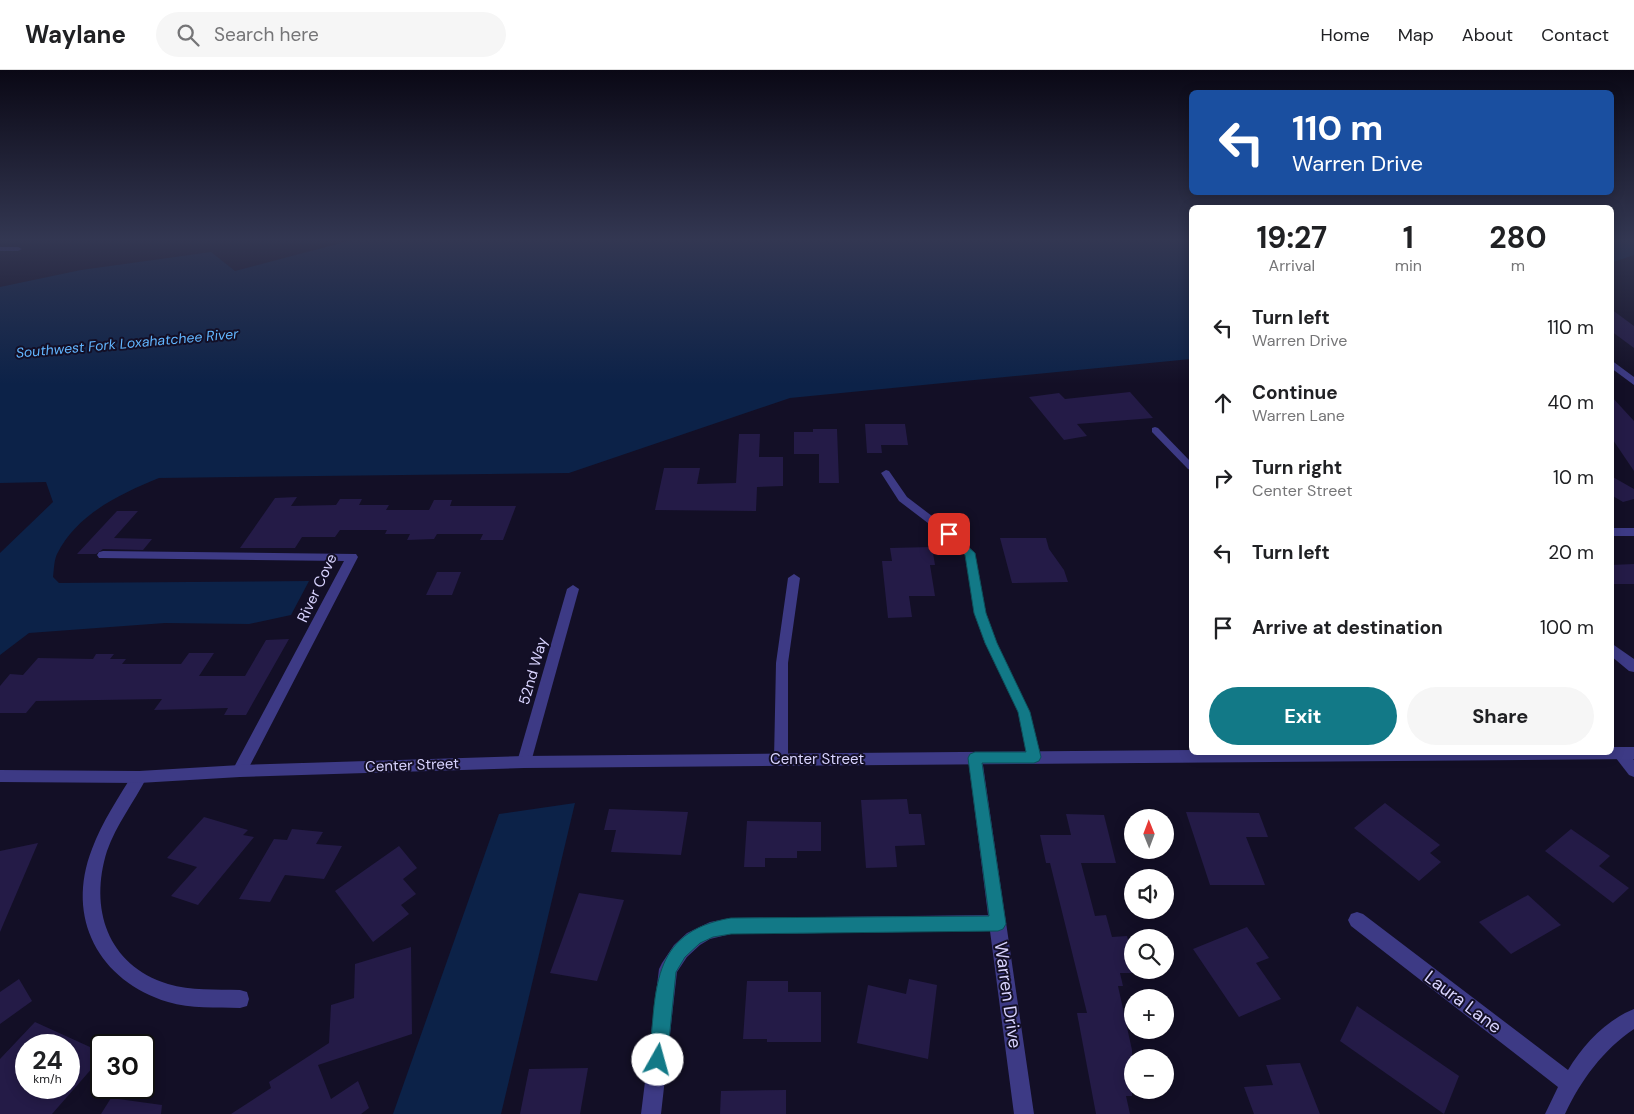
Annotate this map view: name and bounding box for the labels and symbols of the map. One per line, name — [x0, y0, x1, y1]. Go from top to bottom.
water label: Southwest Fork Loxahatchee River — [15, 324, 240, 362]
pin — [928, 513, 970, 555]
street label: River Cove — [292, 550, 342, 626]
street label: 52nd Way — [514, 634, 552, 707]
street label: Center Street — [770, 749, 864, 769]
street label: Center Street — [365, 753, 459, 777]
north arrow — [1124, 809, 1174, 859]
street label: Warren Drive — [989, 940, 1027, 1050]
street label: Laura Lane — [1420, 965, 1506, 1039]
position arrow — [631, 1033, 683, 1085]
speed limit sign: 30 — [90, 1034, 155, 1099]

